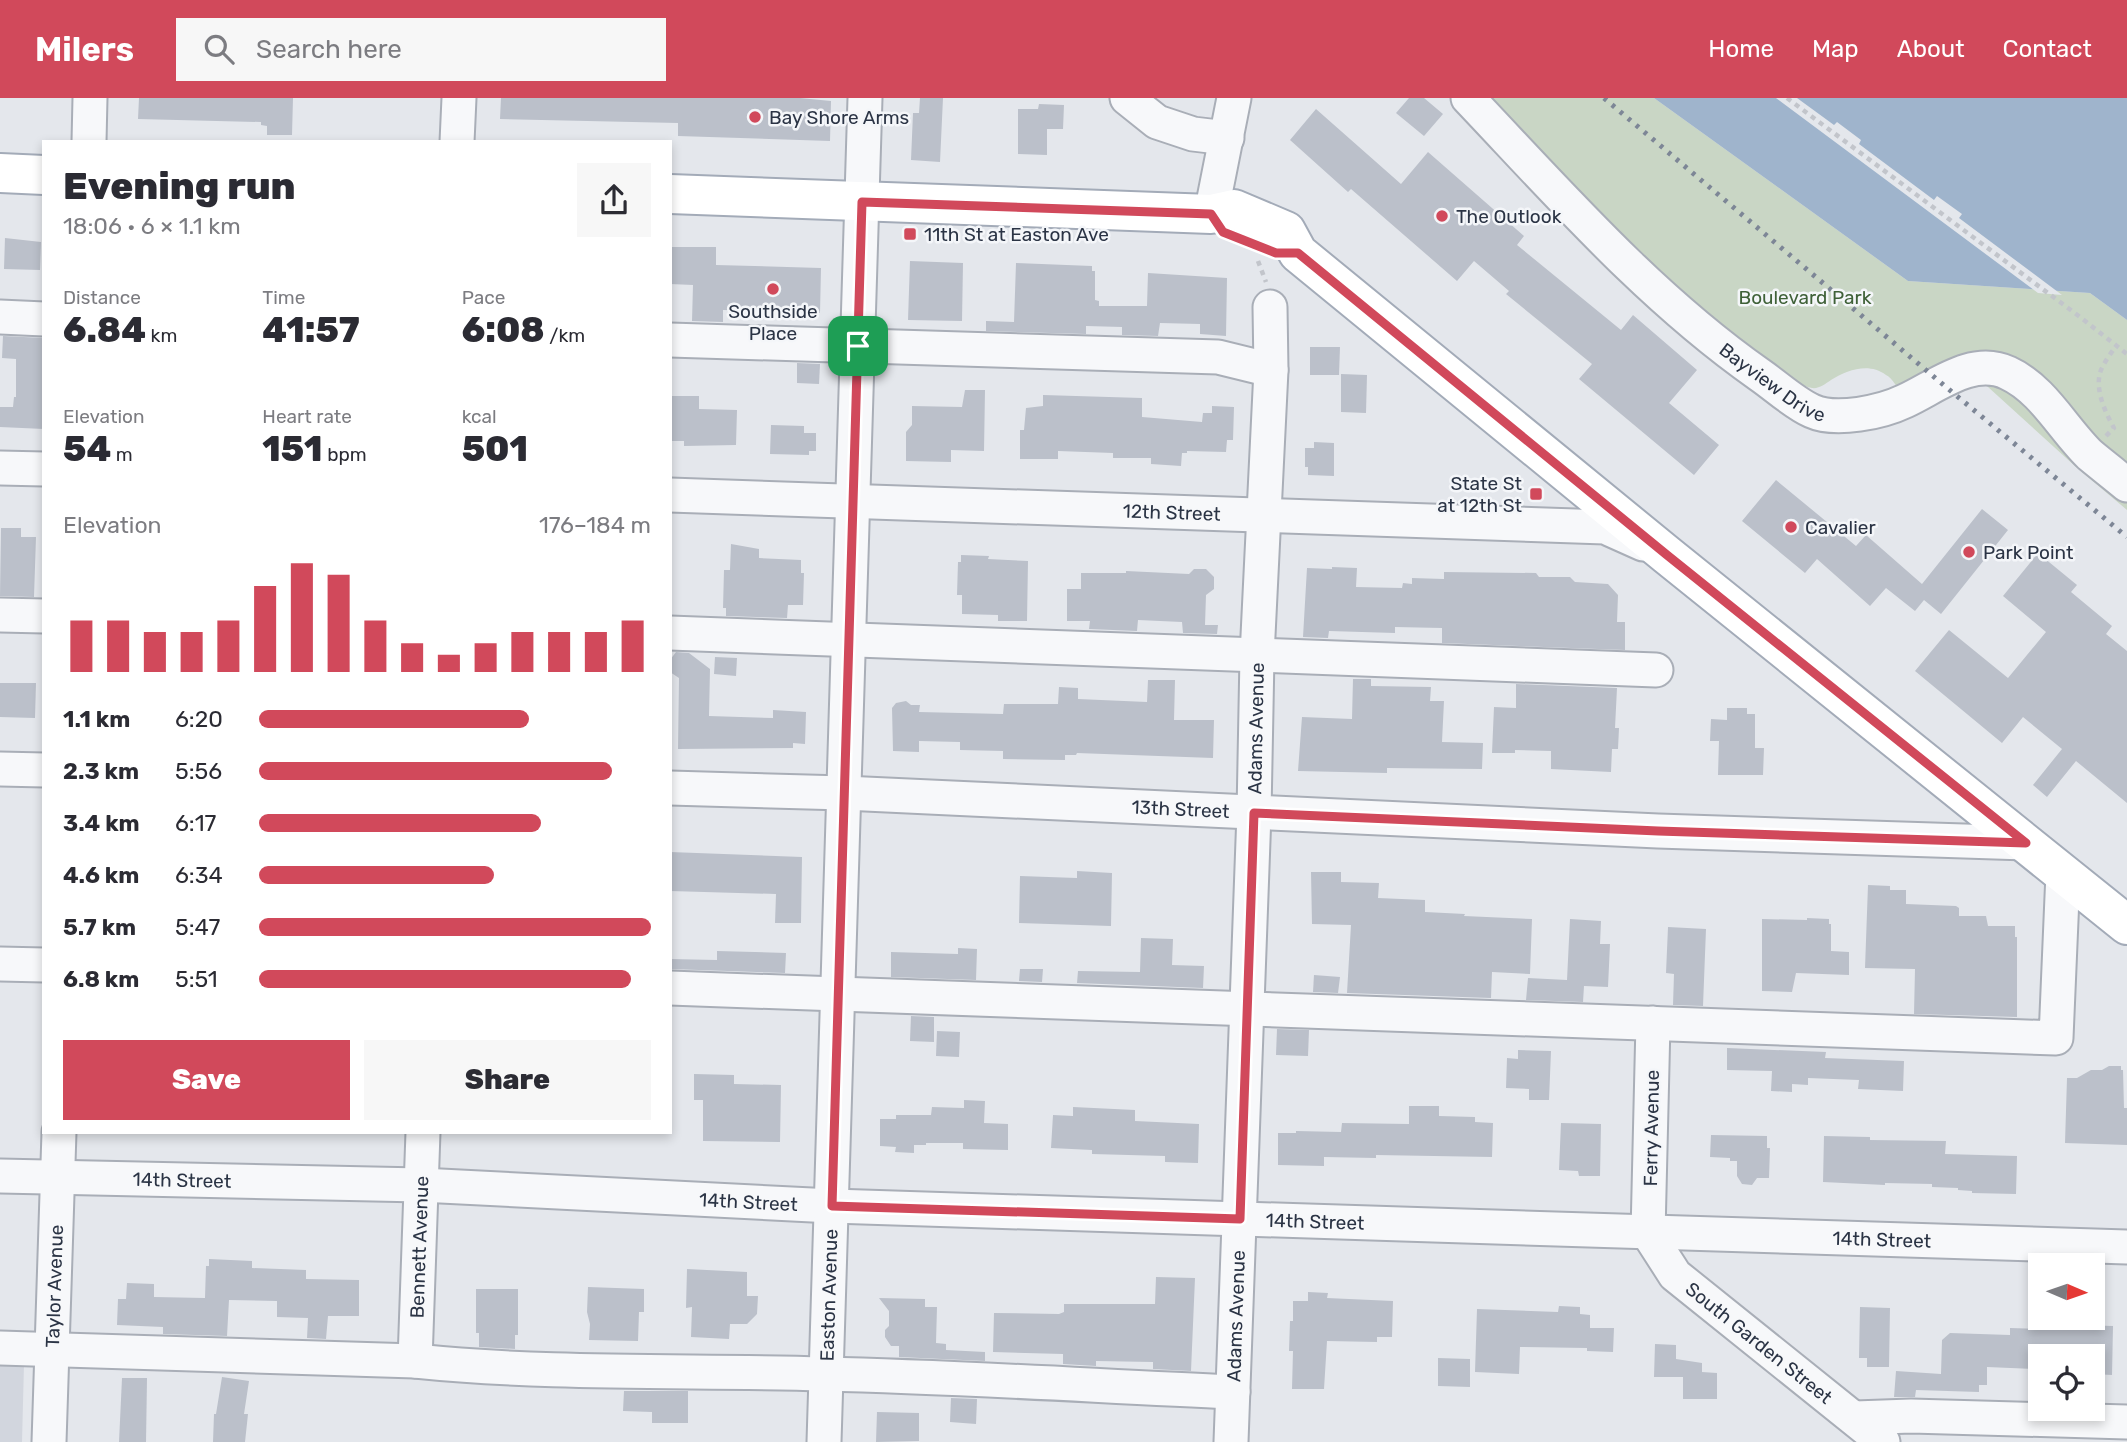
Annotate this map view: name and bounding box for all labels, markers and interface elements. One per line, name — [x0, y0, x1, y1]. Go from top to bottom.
search box — [176, 18, 666, 81]
text: Milers — [35, 30, 134, 69]
icon: search — [200, 30, 238, 68]
text: Search here — [256, 34, 402, 65]
text: Home — [1708, 35, 1774, 63]
text: Map — [1812, 35, 1859, 63]
text: About — [1897, 35, 1965, 63]
text: Contact — [2003, 35, 2092, 63]
place label: Bay Shore Arms — [769, 106, 909, 129]
marker: Bay Shore Arms — [747, 109, 763, 125]
text: Evening run — [63, 163, 296, 209]
button: share — [577, 163, 651, 237]
place label: The Outlook — [1456, 205, 1562, 228]
marker: The Outlook — [1434, 208, 1450, 224]
text: 18:06 · 6 × 1.1 km — [63, 212, 241, 240]
place label: 11th St at Easton Ave — [924, 223, 1109, 246]
marker: 11th St at Easton Ave — [902, 226, 918, 242]
marker: Southside Place — [765, 281, 781, 297]
text: Distance — [63, 286, 141, 309]
text: Time — [262, 286, 305, 309]
text: Pace — [462, 286, 505, 309]
park label: Boulevard Park — [1738, 286, 1872, 309]
place label: Southside Place — [728, 300, 818, 345]
text: 6.84 — [63, 309, 146, 351]
text: 41:57 — [262, 309, 360, 351]
text: 6:08 — [462, 309, 545, 351]
pin — [828, 316, 888, 376]
text: km — [146, 324, 177, 347]
text: /km — [545, 324, 585, 347]
icon: arrive — [839, 327, 877, 365]
street label: Bayview Drive — [1715, 338, 1828, 427]
text: Elevation — [63, 405, 144, 428]
text: Heart rate — [262, 405, 352, 428]
text: kcal — [462, 405, 497, 428]
text: 54 — [63, 428, 111, 470]
text: 151 — [262, 428, 322, 470]
text: 501 — [462, 428, 528, 470]
text: m — [111, 443, 133, 466]
text: bpm — [322, 443, 367, 466]
place label: State St at 12th St — [1437, 472, 1523, 517]
marker: State St at 12th St — [1528, 486, 1544, 502]
street label: 12th Street — [1122, 500, 1222, 526]
text: Elevation — [63, 511, 162, 539]
text: 176–184 m — [539, 511, 651, 539]
place label: Cavalier — [1805, 516, 1876, 539]
marker: Cavalier — [1783, 519, 1799, 535]
place label: Park Point — [1983, 541, 2074, 564]
marker: Park Point — [1961, 544, 1977, 560]
street label: Adams Avenue — [1243, 662, 1269, 795]
text: 1.1 km — [63, 705, 130, 733]
text: 6:20 — [175, 705, 223, 733]
text: 2.3 km — [63, 757, 139, 785]
text: 5:56 — [175, 757, 222, 785]
street label: 13th Street — [1131, 795, 1231, 823]
text: 3.4 km — [63, 809, 140, 837]
text: 6:17 — [175, 809, 216, 837]
text: 4.6 km — [63, 861, 139, 889]
text: 6:34 — [175, 861, 223, 889]
text: 5.7 km — [63, 913, 136, 941]
text: 5:47 — [175, 913, 220, 941]
text: 6.8 km — [63, 965, 139, 993]
text: 5:51 — [175, 965, 218, 993]
button: Save — [63, 1040, 350, 1120]
button: Share — [364, 1040, 651, 1120]
street label: Ferry Avenue — [1639, 1069, 1664, 1187]
street label: 14th Street — [132, 1168, 232, 1193]
street label: Bennett Avenue — [405, 1175, 433, 1319]
street label: 14th Street — [699, 1188, 799, 1216]
street label: 14th Street — [1265, 1209, 1365, 1235]
street label: Taylor Avenue — [41, 1224, 68, 1348]
street label: 14th Street — [1832, 1227, 1932, 1253]
street label: Easton Avenue — [815, 1229, 842, 1362]
street label: Adams Avenue — [1222, 1250, 1250, 1382]
north arrow — [2028, 1253, 2105, 1330]
map controls — [2028, 1253, 2105, 1421]
street label: South Garden Street — [1681, 1277, 1837, 1409]
button: locate — [2028, 1344, 2105, 1421]

